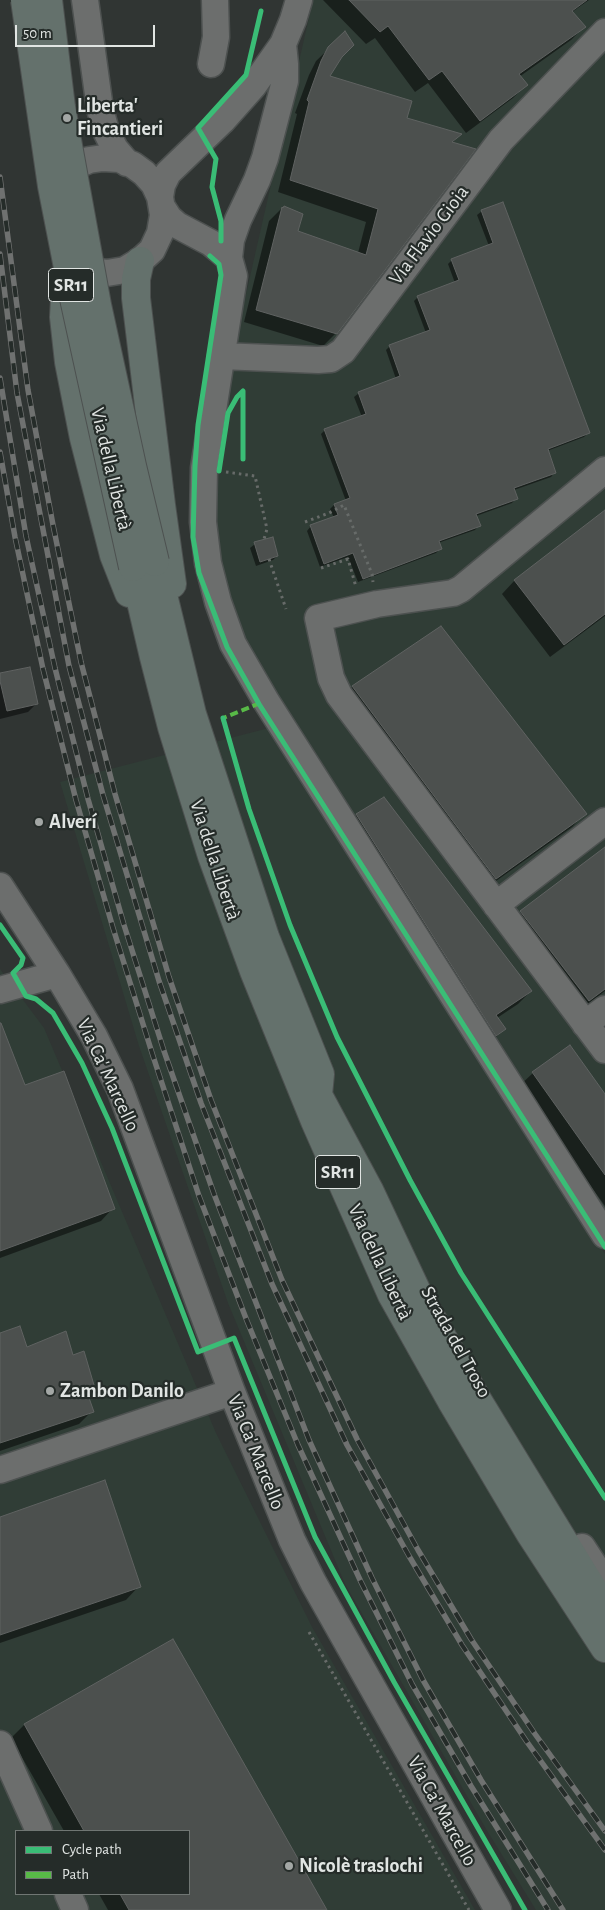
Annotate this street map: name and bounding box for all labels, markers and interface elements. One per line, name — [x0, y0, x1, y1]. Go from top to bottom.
scale bar — [18, 15, 158, 47]
text: 50 m — [23, 26, 52, 41]
place label: Liberta' Fincantieri — [77, 94, 163, 141]
marker: Liberta' Fincantieri — [61, 112, 73, 124]
street label: Via Flavio Gioia — [384, 180, 474, 290]
road number: SR11 — [48, 268, 94, 302]
street label: Via della Libertà — [85, 405, 137, 533]
street label: Via della Libertà — [184, 797, 246, 923]
place label: Alverí — [49, 810, 97, 834]
marker: Alverí — [33, 816, 45, 828]
street label: Via Ca' Marcello — [71, 1015, 145, 1135]
road number: SR11 — [316, 1156, 360, 1188]
street label: Via della Libertà — [343, 1200, 417, 1324]
street label: Strada del Troso — [415, 1282, 497, 1402]
place label: Zambon Danilo — [60, 1379, 184, 1403]
marker: Zambon Danilo — [44, 1385, 56, 1397]
street label: Via Ca' Marcello — [222, 1391, 290, 1513]
street label: Via Ca' Marcello — [402, 1752, 482, 1870]
legend — [15, 1830, 190, 1895]
text: Cycle path — [62, 1842, 122, 1857]
place label: Nicolè traslochi — [299, 1854, 423, 1878]
marker: Nicolè traslochi — [283, 1860, 295, 1872]
text: Path — [62, 1867, 89, 1882]

